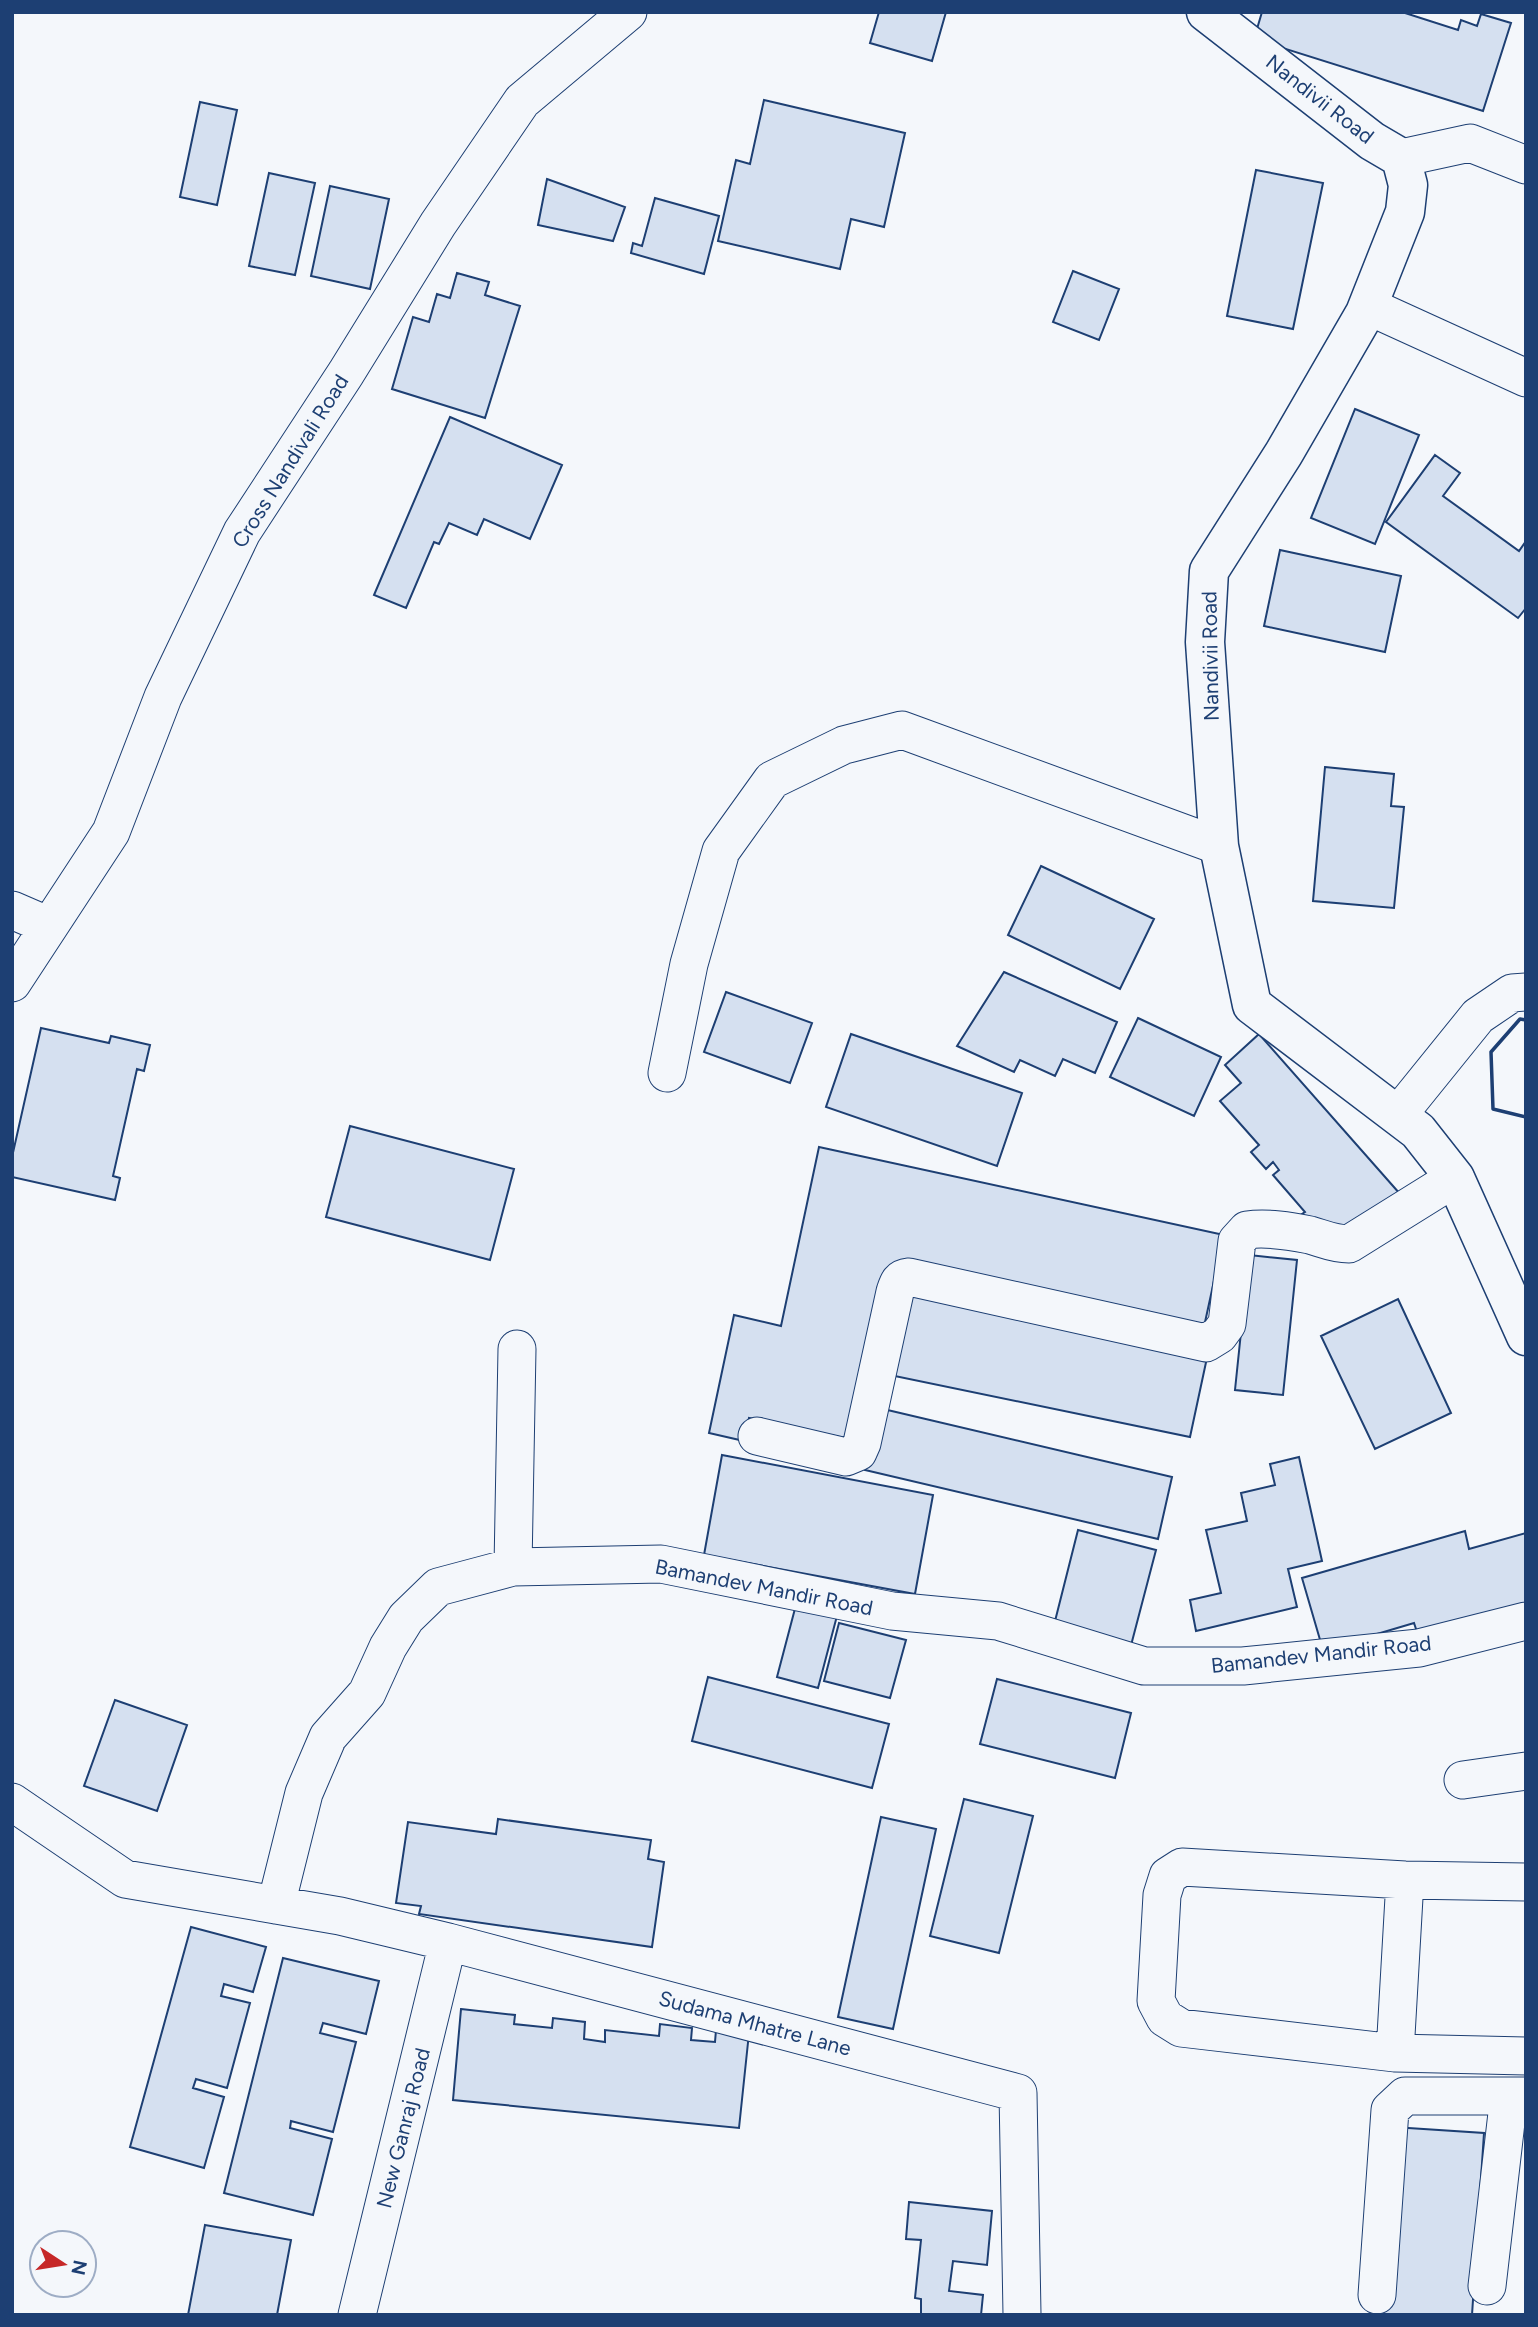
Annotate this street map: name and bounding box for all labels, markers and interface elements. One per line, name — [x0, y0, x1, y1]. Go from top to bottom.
street label: Nandivii Road — [1261, 49, 1379, 149]
street label: Cross Nandivali Road — [227, 370, 353, 552]
street label: Nandivii Road — [1196, 591, 1224, 721]
street label: Bamandev Mandir Road — [653, 1554, 875, 1620]
street label: Bamandev Mandir Road — [1210, 1630, 1432, 1678]
street label: Sudama Mhatre Lane — [656, 1985, 854, 2061]
street label: New Ganraj Road — [371, 2045, 435, 2211]
north arrow — [28, 2229, 98, 2299]
text: N — [66, 2258, 92, 2277]

